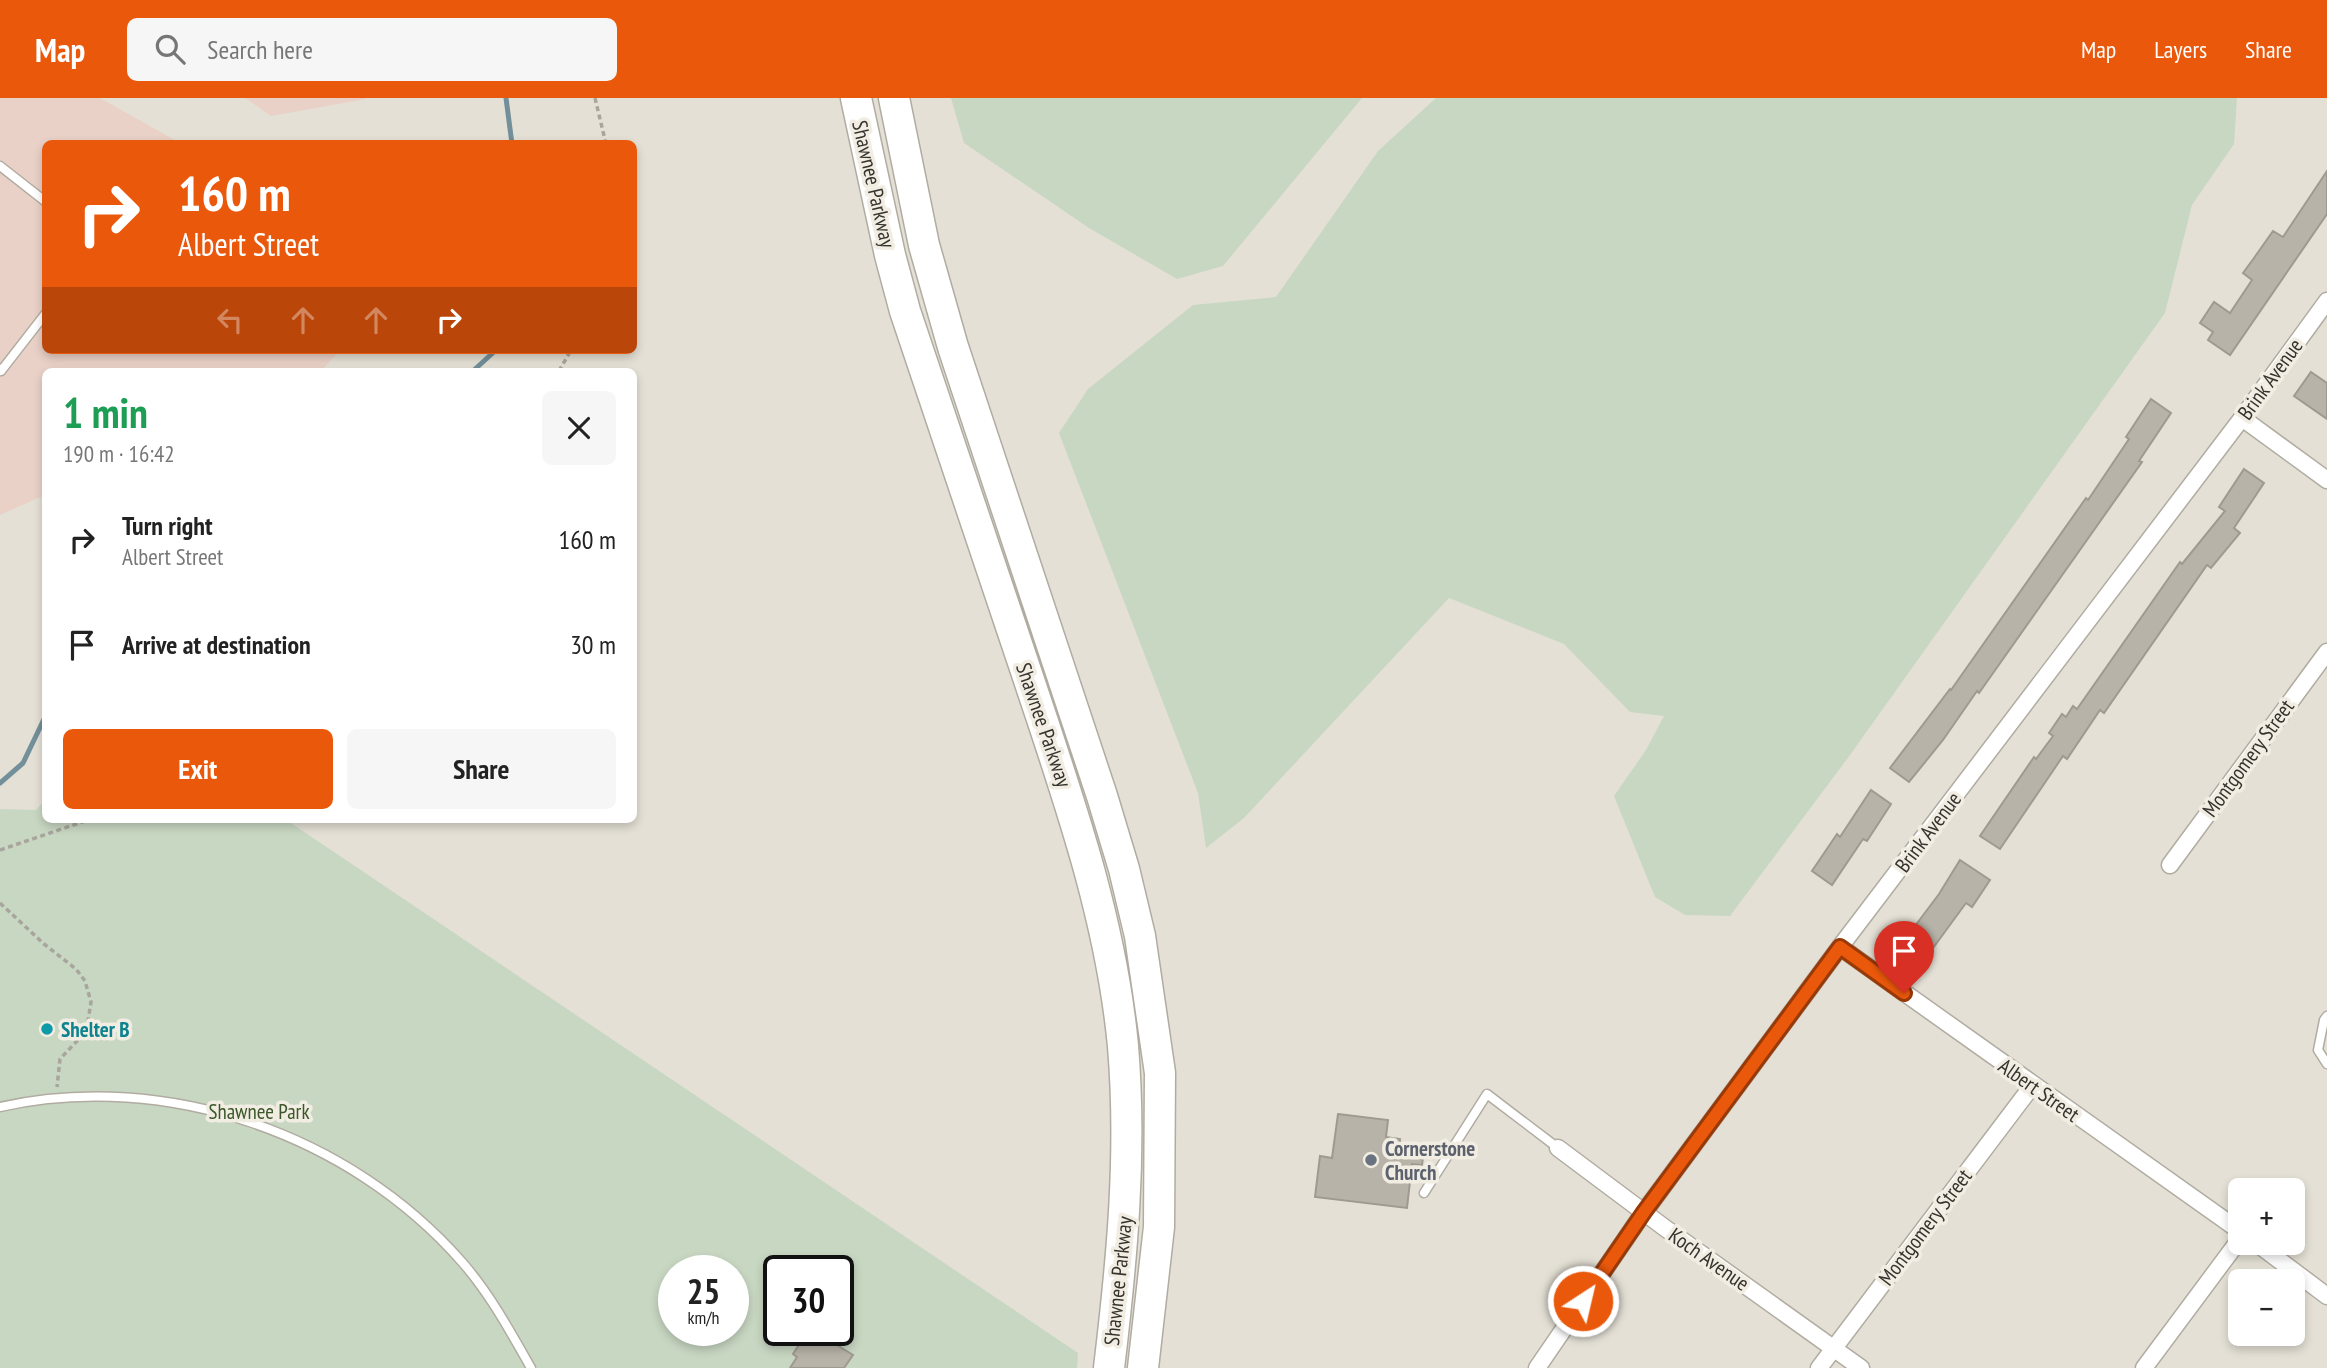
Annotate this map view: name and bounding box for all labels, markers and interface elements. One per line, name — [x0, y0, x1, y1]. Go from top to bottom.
search box — [127, 18, 617, 81]
text: Map — [35, 28, 85, 71]
icon: search — [151, 30, 189, 68]
text: Search here — [207, 33, 313, 66]
text: Map — [2081, 34, 2116, 65]
text: Layers — [2154, 34, 2207, 65]
text: Share — [2245, 34, 2292, 65]
street label: Shawnee Parkway — [846, 118, 902, 250]
text: 160 m — [178, 161, 291, 225]
icon: right — [63, 168, 154, 259]
text: Albert Street — [178, 223, 319, 265]
icon: left — [211, 301, 249, 339]
icon: ahead — [284, 301, 322, 339]
icon: ahead — [357, 301, 395, 339]
icon: right — [430, 301, 468, 339]
street label: Brink Avenue — [2231, 333, 2309, 425]
text: 1 min — [63, 385, 148, 440]
button: close — [542, 391, 616, 465]
text: 190 m · 16:42 — [63, 439, 175, 468]
text: Turn right — [122, 509, 213, 542]
icon: right — [63, 521, 101, 559]
text: 160 m — [558, 523, 616, 556]
text: Albert Street — [122, 542, 223, 571]
icon: arrive — [63, 626, 101, 664]
text: Arrive at destination — [122, 628, 311, 661]
text: 30 m — [570, 628, 616, 661]
street label: Shawnee Parkway — [1010, 659, 1078, 791]
street label: Montgomery Street — [2196, 694, 2300, 822]
button: Exit — [63, 729, 333, 809]
button: Share — [347, 729, 616, 809]
street label: Brink Avenue — [1889, 786, 1967, 878]
pin — [1874, 921, 1934, 993]
icon: arrive — [1885, 932, 1923, 970]
place label: Shelter B — [61, 1016, 130, 1043]
marker: Shelter B — [39, 1021, 55, 1037]
street label: Albert Street — [1993, 1052, 2085, 1128]
park label: Shawnee Park — [208, 1098, 310, 1125]
place label: Cornerstone Church — [1385, 1135, 1475, 1186]
marker: Cornerstone Church — [1363, 1152, 1379, 1168]
street label: Montgomery Street — [1872, 1163, 1978, 1291]
map controls — [2228, 1178, 2305, 1346]
button: + — [2228, 1178, 2305, 1255]
street label: Shawnee Parkway — [1098, 1215, 1138, 1347]
street label: Koch Avenue — [1663, 1221, 1755, 1297]
speed limit sign: 30 — [763, 1255, 854, 1346]
position arrow — [1546, 1264, 1620, 1338]
text: 25 — [687, 1268, 720, 1314]
button: − — [2228, 1269, 2305, 1346]
text: km/h — [688, 1306, 719, 1329]

